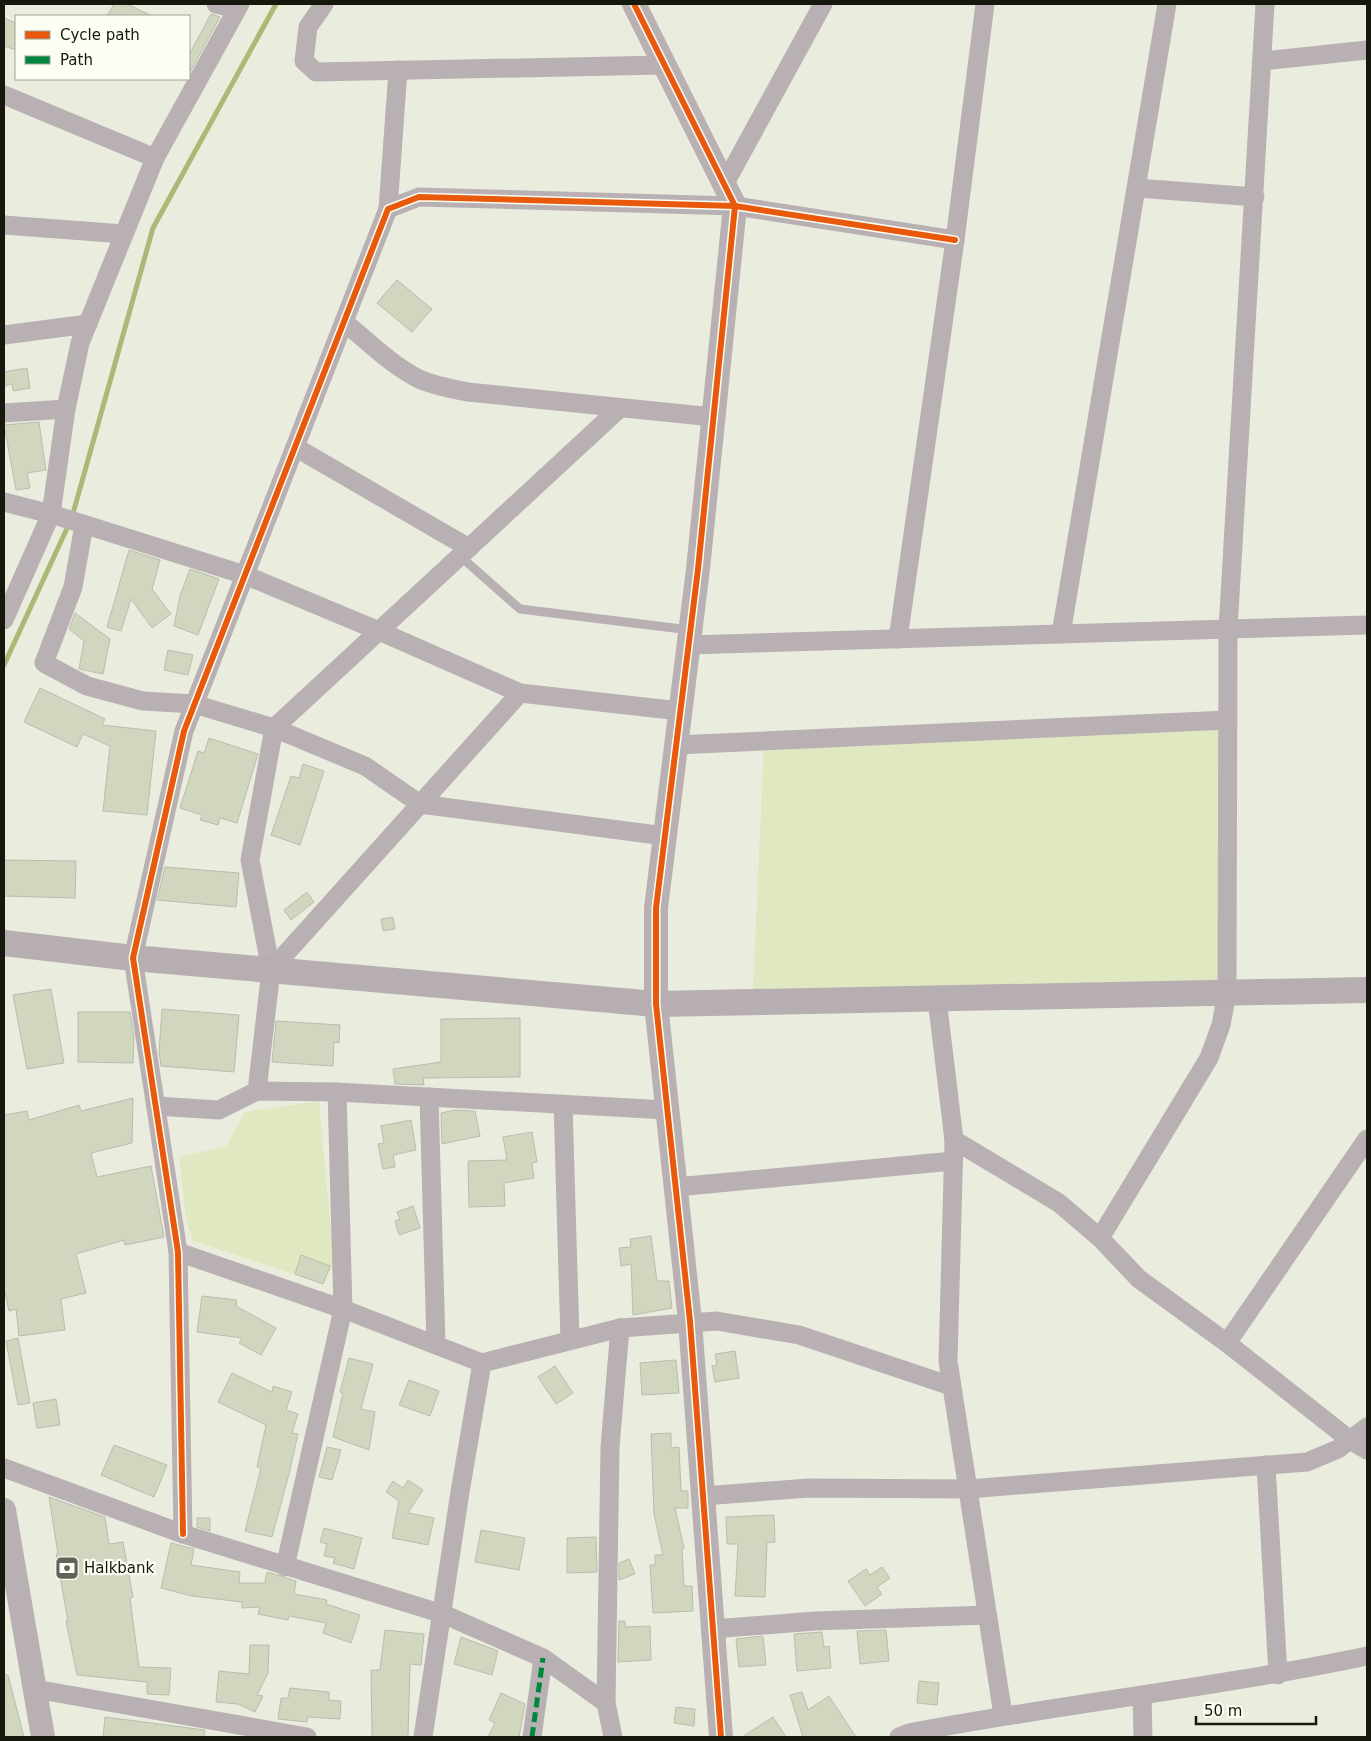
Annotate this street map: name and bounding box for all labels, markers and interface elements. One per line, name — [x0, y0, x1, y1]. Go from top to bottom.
legend — [15, 15, 190, 80]
text: Cycle path — [60, 26, 140, 44]
text: Path — [60, 51, 93, 69]
bank icon: Halkbank — [54, 1555, 80, 1581]
place label: Halkbank — [84, 1559, 155, 1577]
scale bar — [1196, 1694, 1316, 1726]
text: 50 m — [1204, 1702, 1242, 1720]

